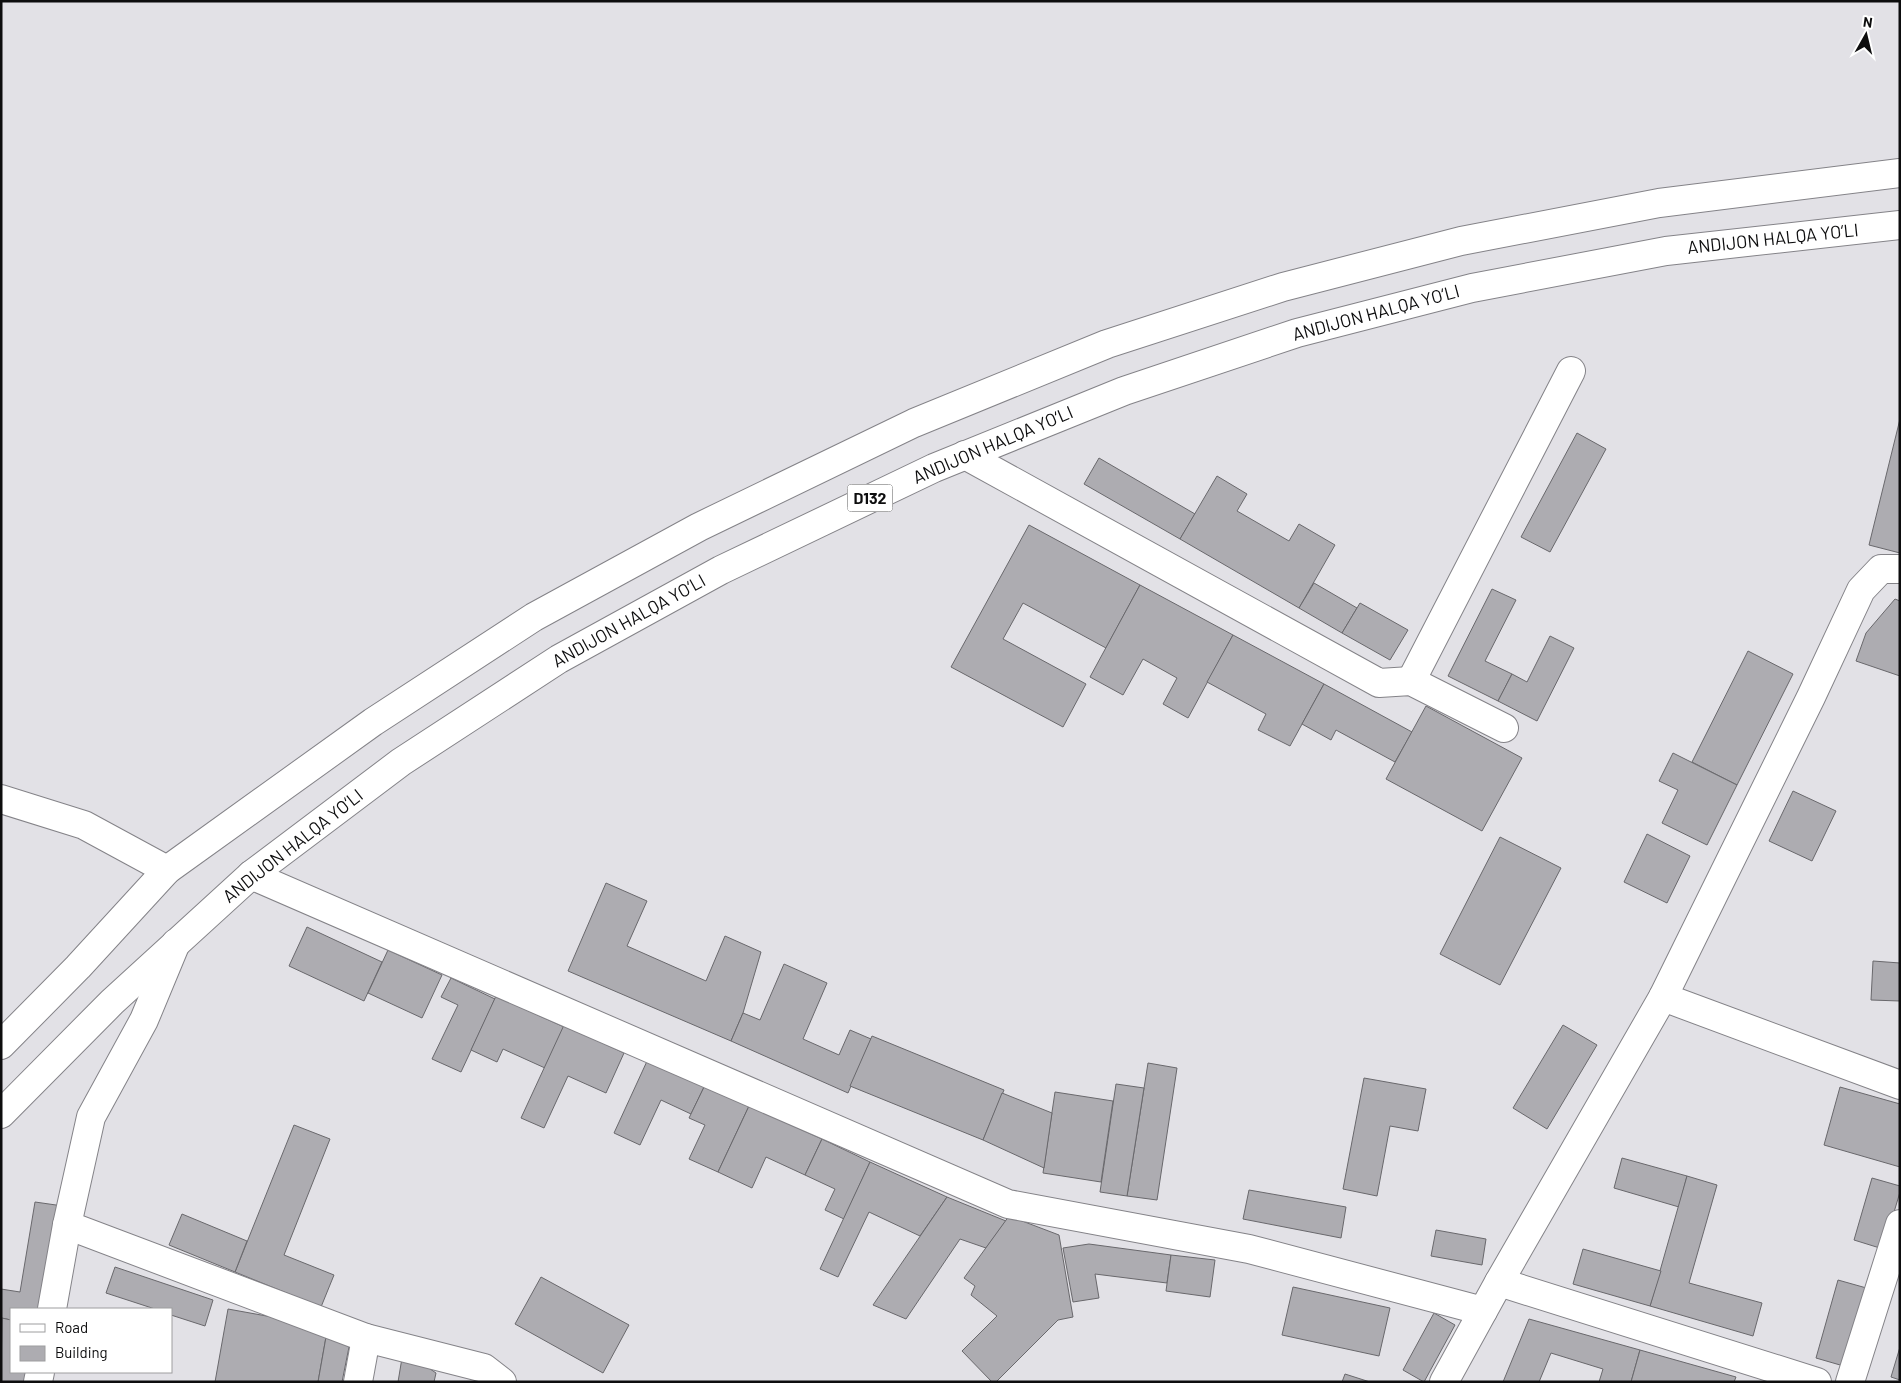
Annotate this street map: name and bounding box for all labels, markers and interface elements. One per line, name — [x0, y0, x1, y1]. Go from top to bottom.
north arrow — [1841, 10, 1891, 60]
text: N — [1862, 13, 1874, 31]
street label: ANDIJON HALQA YO‘LI — [1686, 218, 1860, 258]
street label: ANDIJON HALQA YO‘LI — [1290, 279, 1462, 345]
street label: ANDIJON HALQA YO‘LI — [909, 400, 1076, 488]
road number: D132 — [848, 484, 892, 512]
street label: ANDIJON HALQA YO‘LI — [548, 569, 709, 671]
street label: ANDIJON HALQA YO‘LI — [218, 784, 367, 907]
legend — [10, 1308, 172, 1373]
text: Road — [55, 1318, 88, 1336]
text: Building — [55, 1343, 108, 1361]

